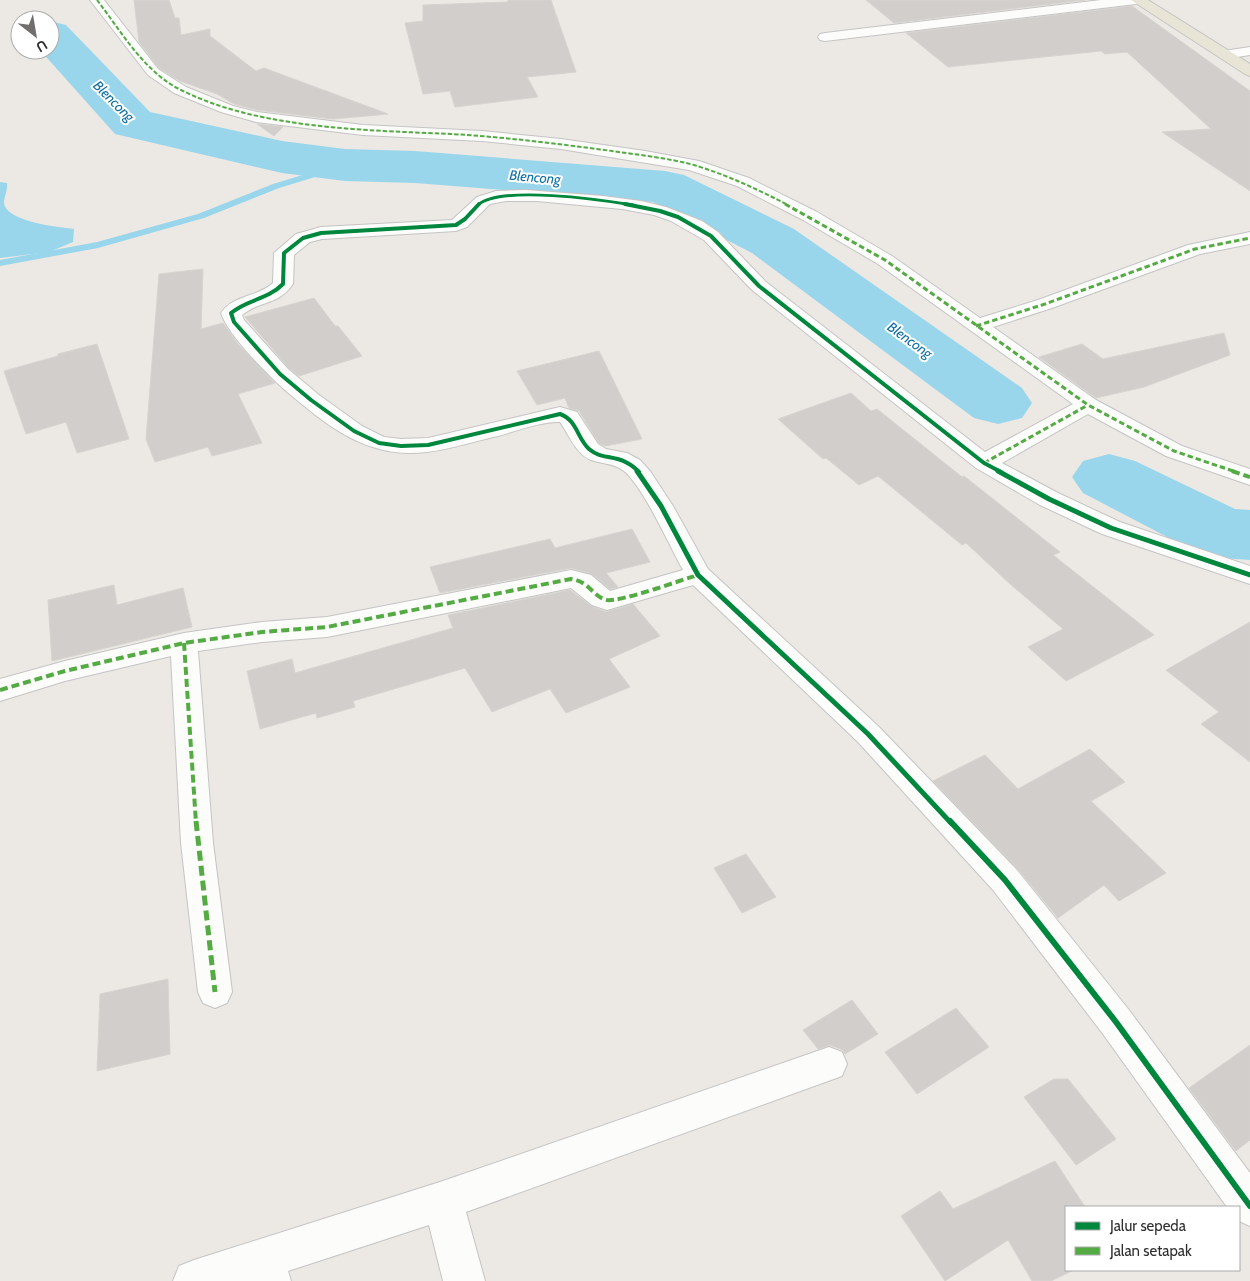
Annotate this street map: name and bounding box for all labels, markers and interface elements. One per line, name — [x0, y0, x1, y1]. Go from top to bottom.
north arrow — [10, 10, 60, 60]
text: U — [33, 36, 51, 56]
water label: Blencong — [90, 77, 139, 126]
water label: Blencong — [509, 166, 562, 188]
water label: Blencong — [884, 318, 936, 363]
legend — [1065, 1206, 1240, 1271]
text: Jalur sepeda — [1109, 1217, 1187, 1235]
text: Jalan setapak — [1109, 1242, 1192, 1260]

